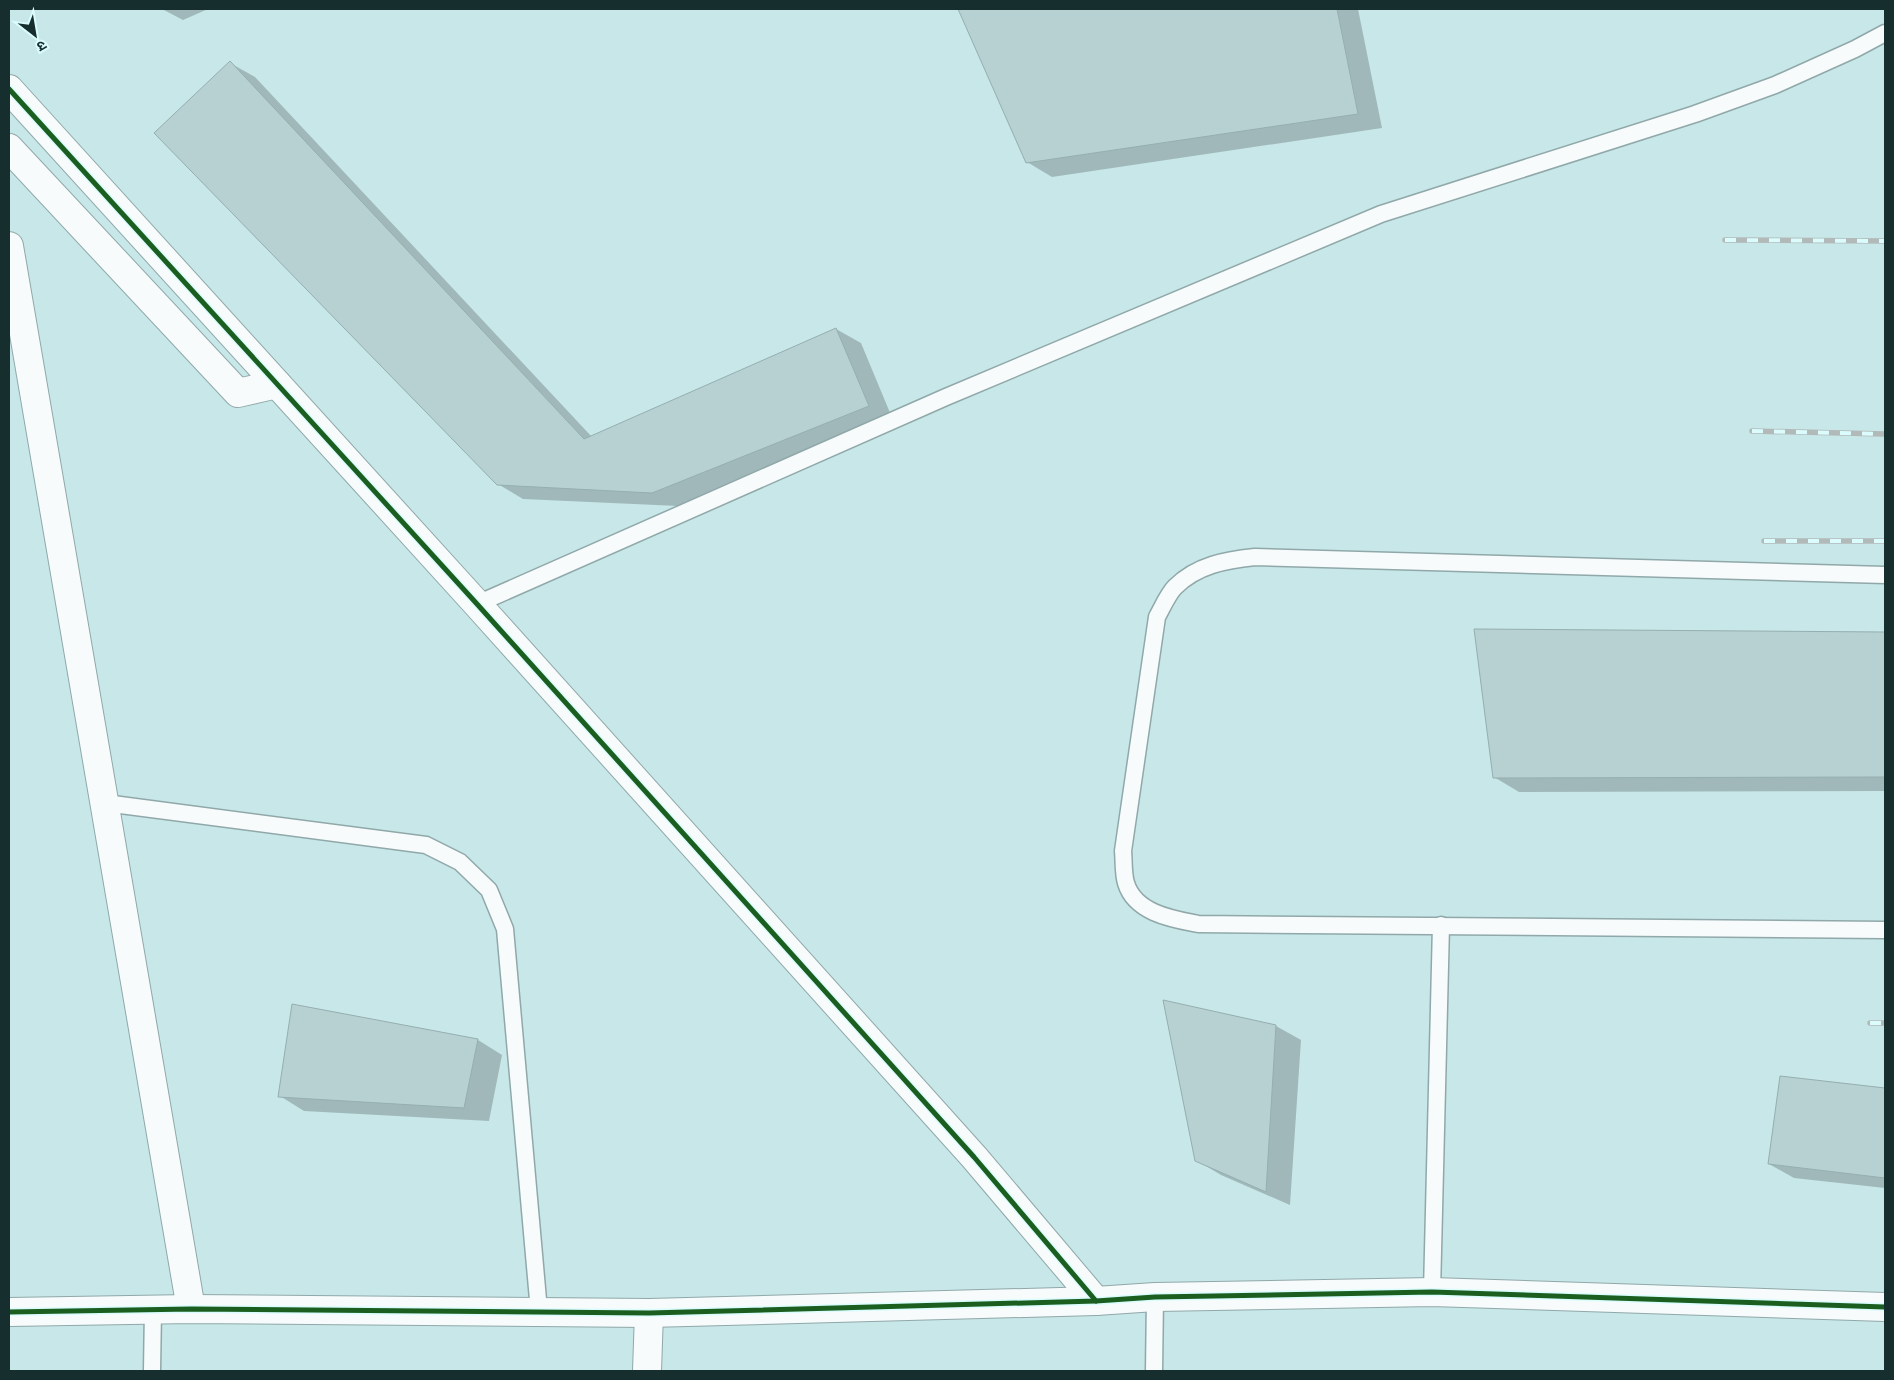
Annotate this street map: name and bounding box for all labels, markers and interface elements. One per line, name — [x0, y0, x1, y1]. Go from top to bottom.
north arrow — [10, 10, 60, 60]
text: उ — [33, 37, 49, 56]

